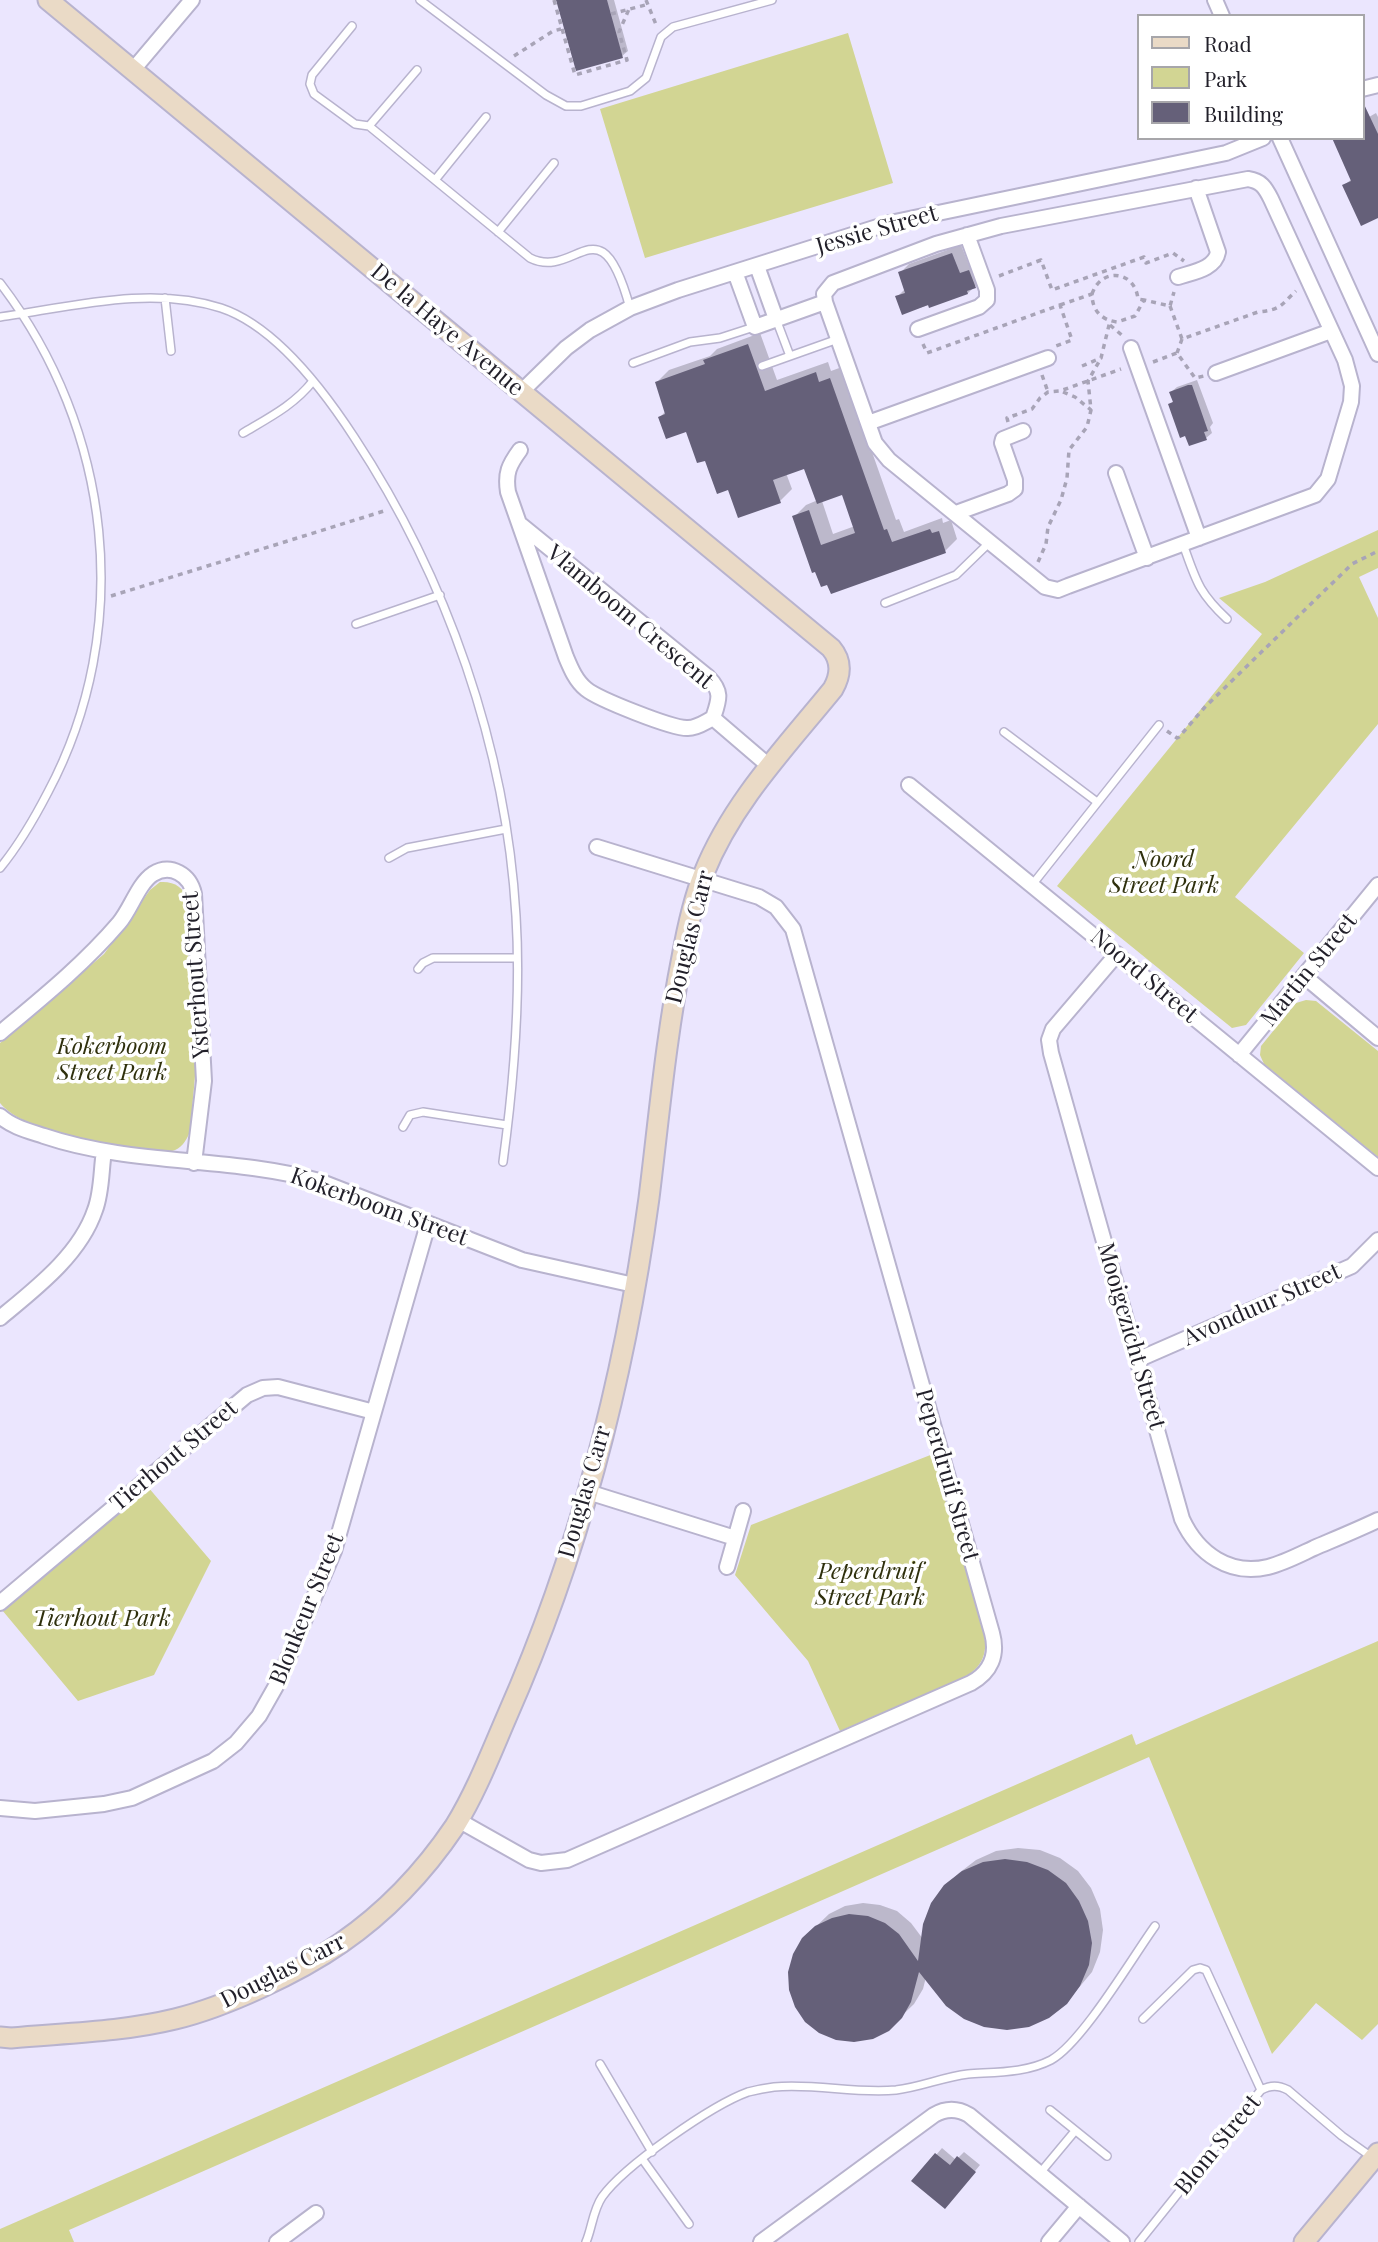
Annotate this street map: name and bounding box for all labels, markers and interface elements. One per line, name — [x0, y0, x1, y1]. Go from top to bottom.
legend — [1136, 14, 1364, 140]
text: Road — [1204, 29, 1252, 57]
text: Park — [1204, 64, 1247, 92]
text: Building — [1204, 99, 1283, 127]
street label: Jessie Street — [813, 199, 941, 261]
street label: De la Haye Avenue — [365, 258, 529, 402]
street label: Vlamboom Crescent — [541, 539, 719, 695]
park label: Noord Street Park — [1109, 846, 1219, 900]
street label: Douglas Carr — [660, 867, 720, 1007]
street label: Ysterhout Street — [176, 891, 216, 1059]
street label: Martin Street — [1255, 908, 1363, 1032]
street label: Noord Street — [1085, 923, 1203, 1029]
park label: Kokerboom Street Park — [57, 1033, 167, 1087]
street label: Kokerboom Street — [286, 1162, 472, 1252]
street label: Mooigezicht Street — [1091, 1239, 1171, 1433]
street label: Avonduur Street — [1179, 1258, 1345, 1352]
street label: Peperdruif Street — [909, 1385, 985, 1565]
street label: Tierhout Street — [105, 1395, 243, 1517]
street label: Douglas Carr — [553, 1423, 617, 1561]
street label: Bloukeur Street — [264, 1529, 350, 1689]
park label: Peperdruif Street Park — [815, 1558, 925, 1612]
park label: Tierhout Park — [33, 1605, 171, 1633]
street label: Douglas Carr — [216, 1928, 350, 2014]
street label: Blom Street — [1169, 2089, 1267, 2201]

